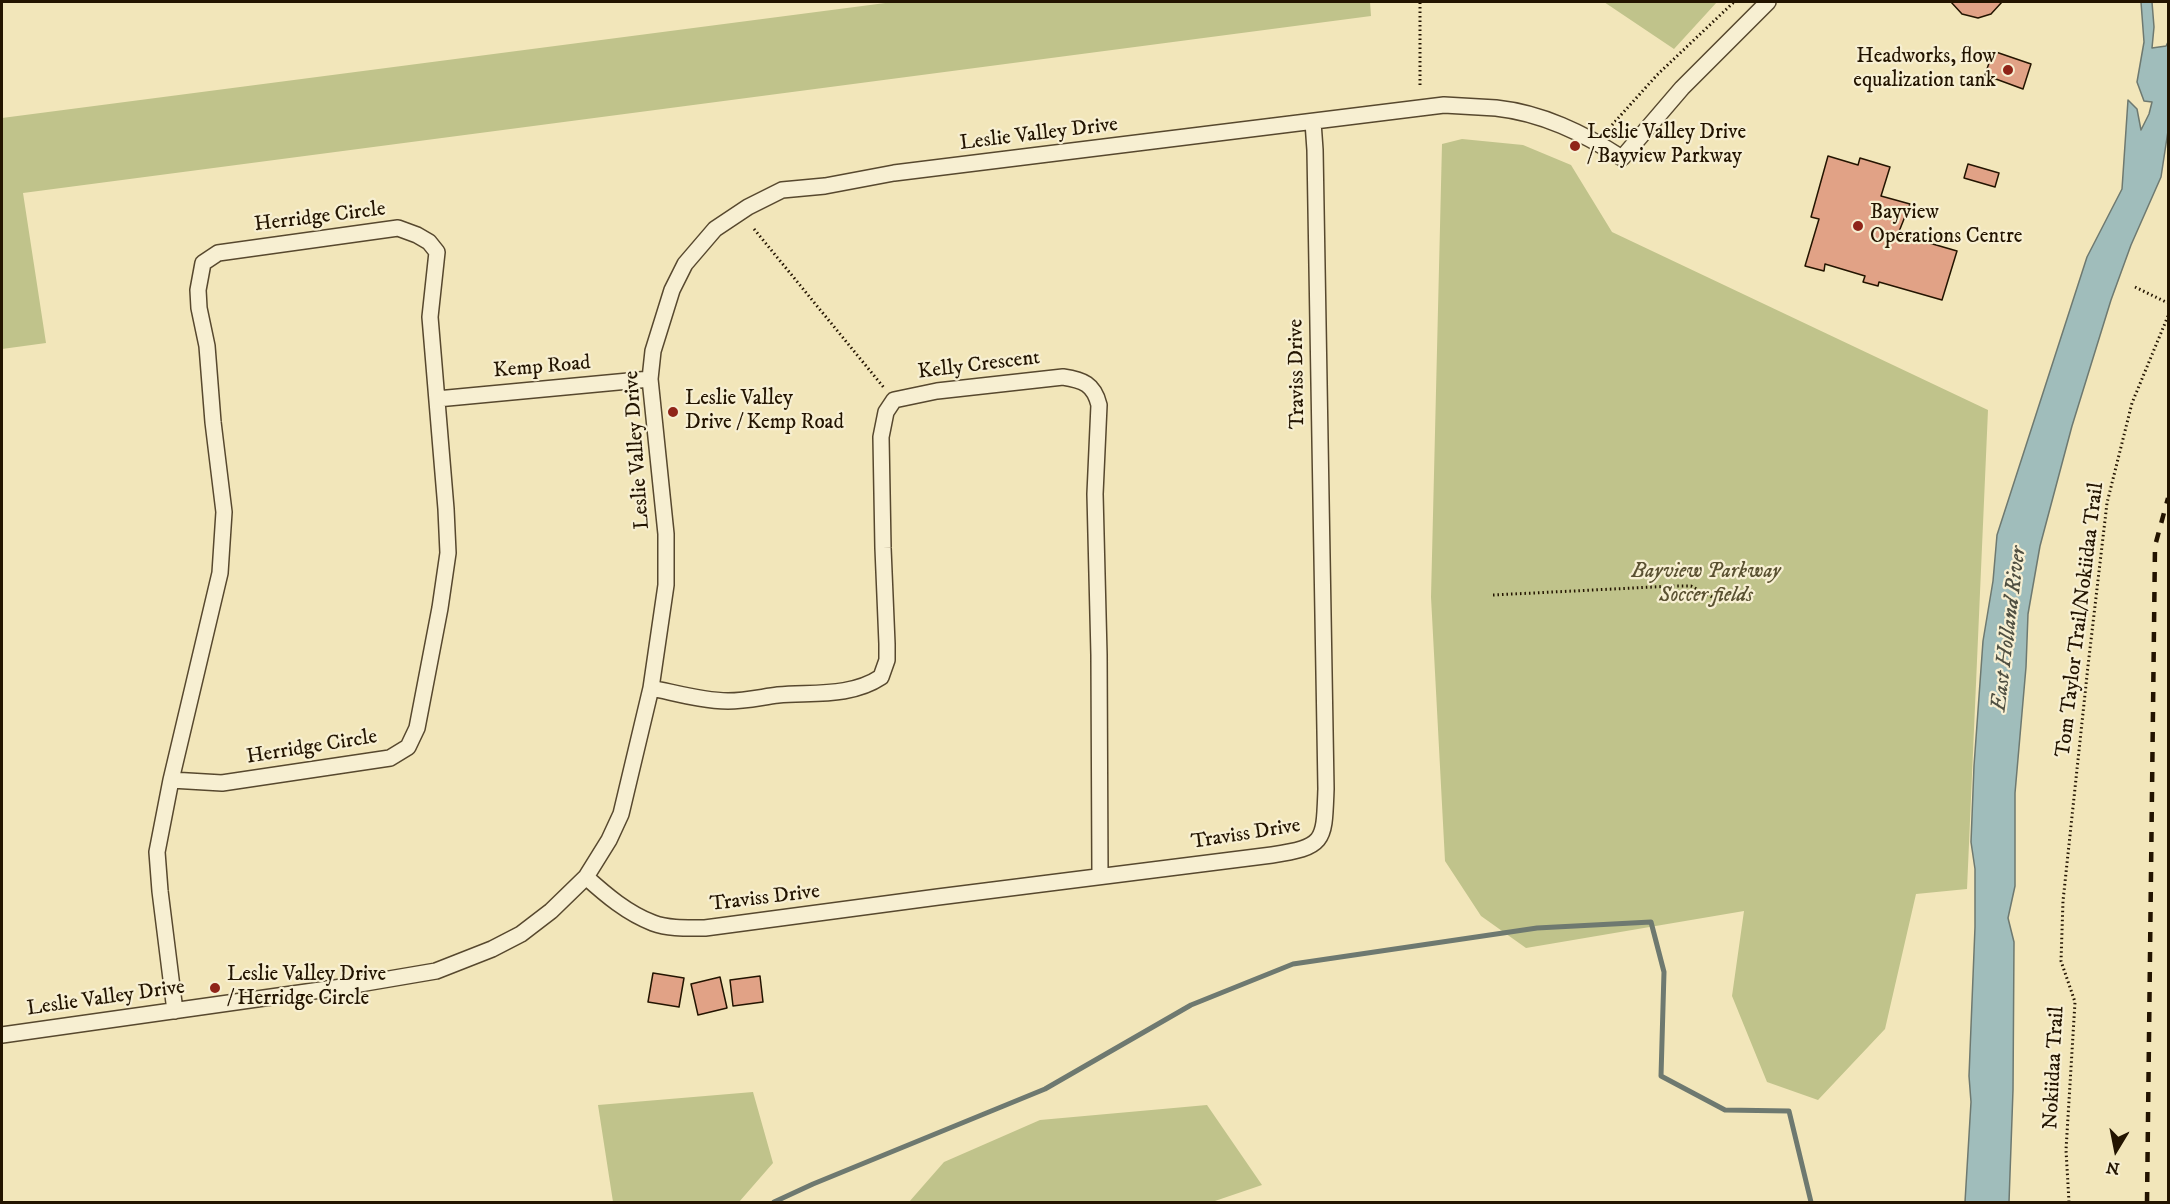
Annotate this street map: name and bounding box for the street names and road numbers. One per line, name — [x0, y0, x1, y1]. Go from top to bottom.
street label: Leslie Valley Drive — [958, 113, 1120, 157]
street label: Herridge Circle — [253, 197, 387, 239]
street label: Traviss Drive — [1284, 319, 1312, 429]
street label: Kelly Crescent — [917, 346, 1041, 386]
street label: Kemp Road — [492, 351, 592, 385]
street label: Leslie Valley Drive — [620, 370, 656, 530]
street label: Tom Taylor Trail/Nokiidaa Trail — [2052, 481, 2110, 759]
street label: Herridge Circle — [245, 725, 379, 771]
street label: Traviss Drive — [1190, 814, 1302, 856]
street label: Traviss Drive — [709, 880, 821, 918]
street label: Leslie Valley Drive — [25, 975, 187, 1023]
street label: Nokiidaa Trail — [2039, 1006, 2071, 1130]

